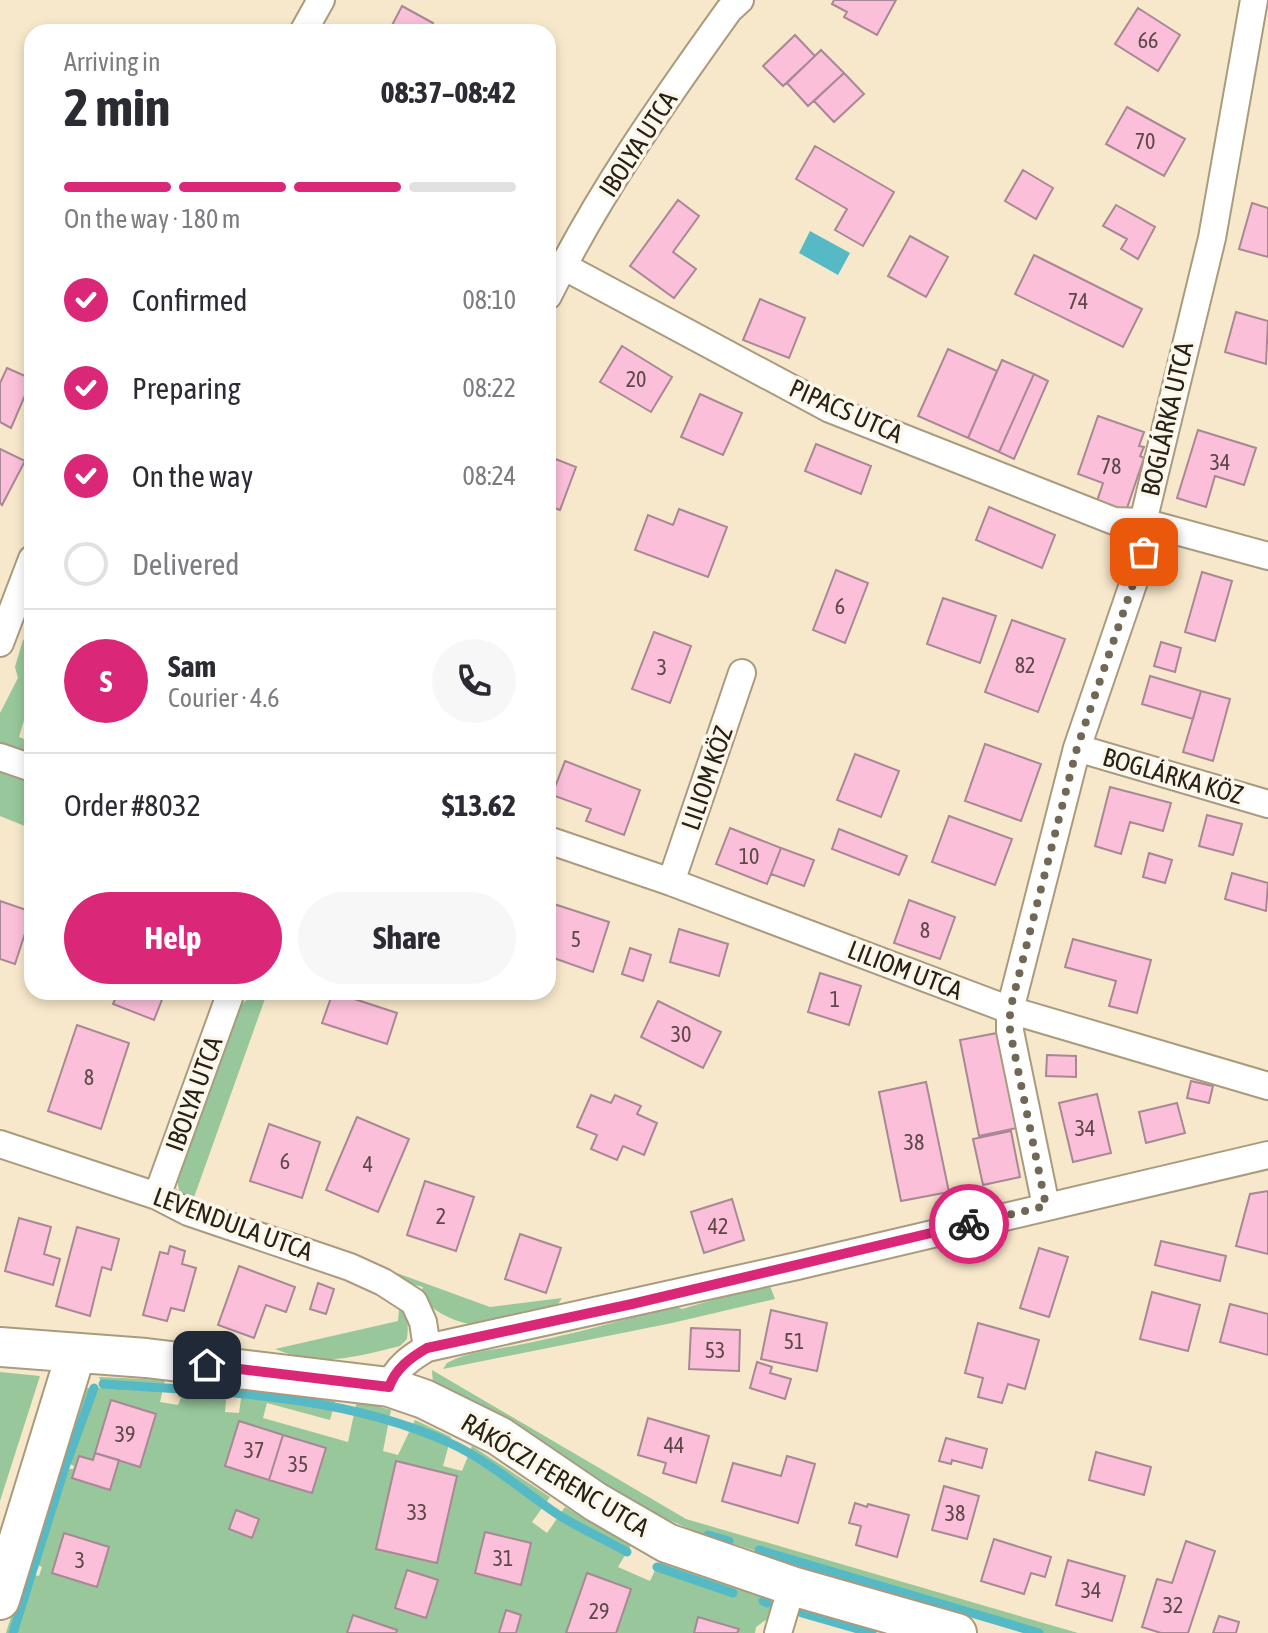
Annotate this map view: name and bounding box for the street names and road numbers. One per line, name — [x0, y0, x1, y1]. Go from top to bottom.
street label: IBOLYA UTCA — [593, 85, 683, 202]
street label: BOGLÁRKA UTCA — [1135, 339, 1199, 499]
street label: PIPACS UTCA — [785, 373, 907, 449]
street label: LILIOM KÖZ — [675, 722, 739, 834]
street label: BOGLÁRKA KÖZ — [1099, 742, 1247, 810]
street label: LILIOM UTCA — [844, 934, 967, 1006]
street label: IBOLYA UTCA — [159, 1032, 229, 1155]
street label: LEVENDULA UTCA — [149, 1181, 317, 1267]
street label: RÁKÓCZI FERENC UTCA — [456, 1407, 654, 1543]

